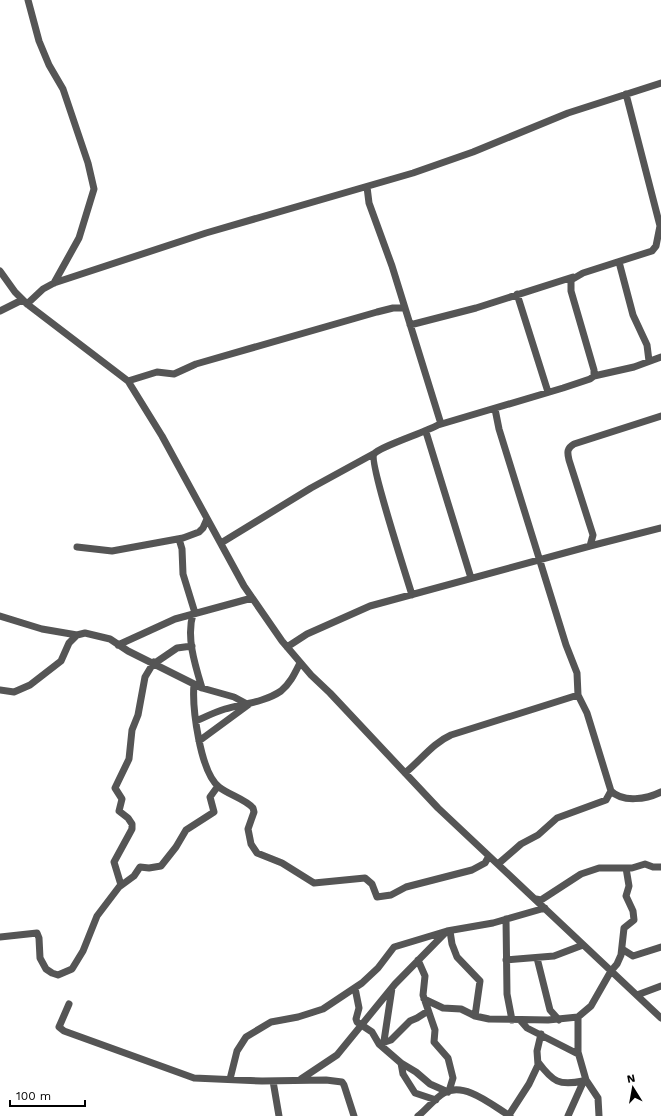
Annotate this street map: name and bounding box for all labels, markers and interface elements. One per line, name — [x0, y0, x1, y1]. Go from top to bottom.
north arrow — [613, 1068, 653, 1108]
text: N — [626, 1072, 636, 1086]
scale bar — [10, 1082, 85, 1108]
text: 100 m — [16, 1089, 51, 1103]

